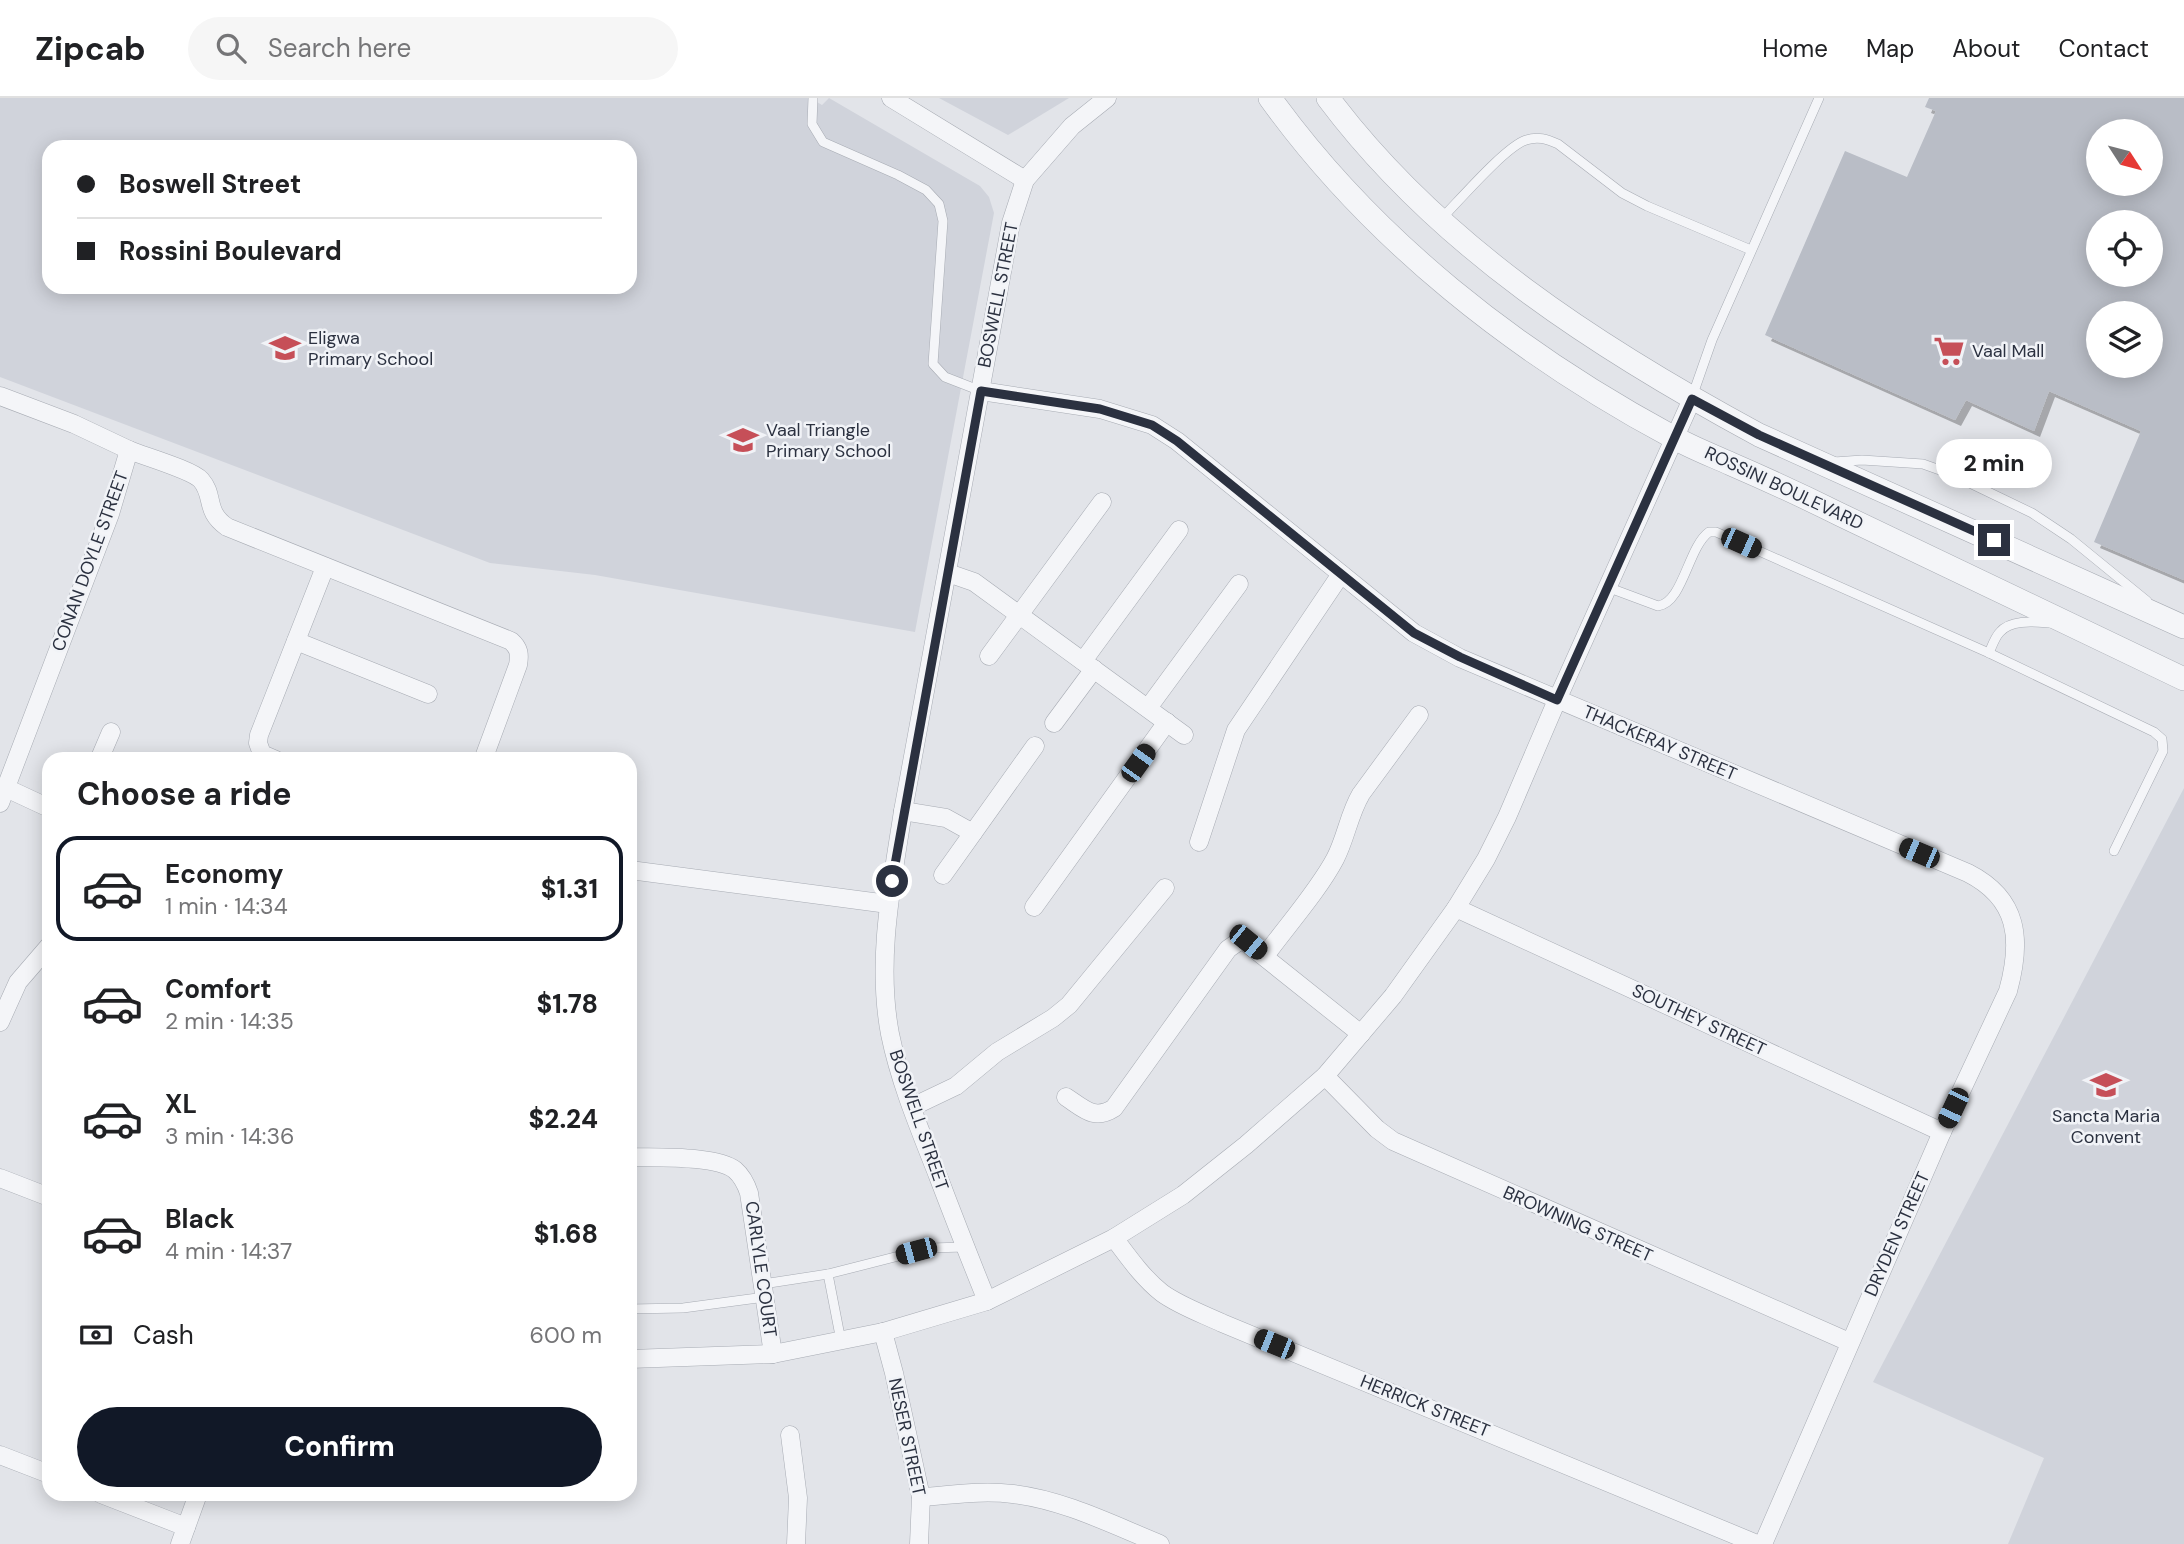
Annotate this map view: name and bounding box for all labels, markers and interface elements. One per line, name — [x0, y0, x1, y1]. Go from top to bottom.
search box — [188, 17, 678, 80]
text: Zipcab — [35, 27, 146, 70]
icon: search — [212, 29, 250, 67]
text: Search here — [268, 31, 411, 65]
text: Home — [1762, 33, 1828, 64]
text: Map — [1866, 33, 1914, 64]
text: About — [1952, 33, 2021, 64]
text: Contact — [2059, 33, 2149, 64]
north arrow — [2086, 119, 2163, 196]
map controls — [2086, 119, 2163, 378]
text: Boswell Street — [119, 167, 301, 201]
button: locate — [2086, 210, 2163, 287]
street label: BOSWELL STREET — [972, 220, 1024, 370]
text: Rossini Boulevard — [119, 234, 342, 268]
button: layers — [2086, 301, 2163, 378]
place label: Eligwa Primary School — [308, 326, 433, 371]
school or university icon: Eligwa Primary School — [268, 331, 302, 365]
supermarket icon: Vaal Mall — [1932, 334, 1966, 368]
place label: Vaal Mall — [1972, 339, 2044, 363]
place label: Vaal Triangle Primary School — [766, 418, 891, 463]
school or university icon: Vaal Triangle Primary School — [726, 423, 760, 457]
callout: 2 min — [1936, 438, 2052, 488]
street label: ROSSINI BOULEVARD — [1701, 441, 1867, 535]
text: 2 min — [1963, 448, 2025, 478]
street label: CONAN DOYLE STREET — [46, 468, 134, 654]
route end — [1978, 524, 2010, 556]
car — [1718, 525, 1765, 561]
street label: THACKERAY STREET — [1579, 700, 1741, 786]
car — [1118, 740, 1159, 786]
text: Choose a ride — [77, 773, 292, 815]
car — [1896, 835, 1943, 871]
icon: car — [81, 857, 144, 920]
text: Economy — [165, 857, 283, 891]
route start — [876, 865, 908, 897]
text: $1.31 — [541, 872, 598, 906]
text: 1 min · 14:34 — [165, 891, 288, 921]
car — [1226, 921, 1271, 963]
icon: car — [81, 972, 144, 1035]
text: Comfort — [165, 972, 271, 1006]
street label: SOUTHEY STREET — [1628, 978, 1770, 1062]
text: $1.78 — [536, 987, 598, 1021]
text: 2 min · 14:35 — [165, 1006, 294, 1036]
street label: BOSWELL STREET — [884, 1046, 954, 1194]
school or university icon: Sancta Maria Convent — [2089, 1068, 2123, 1102]
car — [1935, 1085, 1972, 1131]
icon: car — [81, 1087, 144, 1150]
text: XL — [165, 1087, 197, 1121]
text: $2.24 — [529, 1102, 598, 1136]
place label: Sancta Maria Convent — [2052, 1104, 2160, 1149]
text: 3 min · 14:36 — [165, 1121, 295, 1151]
street label: DRYDEN STREET — [1859, 1168, 1935, 1300]
street label: BROWNING STREET — [1499, 1180, 1657, 1268]
street label: CARLYLE COURT — [740, 1199, 782, 1339]
icon: car — [81, 1202, 144, 1265]
text: Black — [165, 1202, 235, 1236]
text: $1.68 — [534, 1217, 598, 1251]
car — [893, 1235, 940, 1267]
text: 4 min · 14:37 — [165, 1236, 292, 1266]
icon: cash — [77, 1316, 115, 1354]
text: Cash — [133, 1318, 194, 1352]
text: 600 m — [529, 1320, 602, 1350]
car — [1251, 1326, 1298, 1362]
street label: HERRICK STREET — [1357, 1369, 1493, 1443]
street label: NESER STREET — [883, 1376, 931, 1498]
button: Confirm — [77, 1407, 602, 1487]

